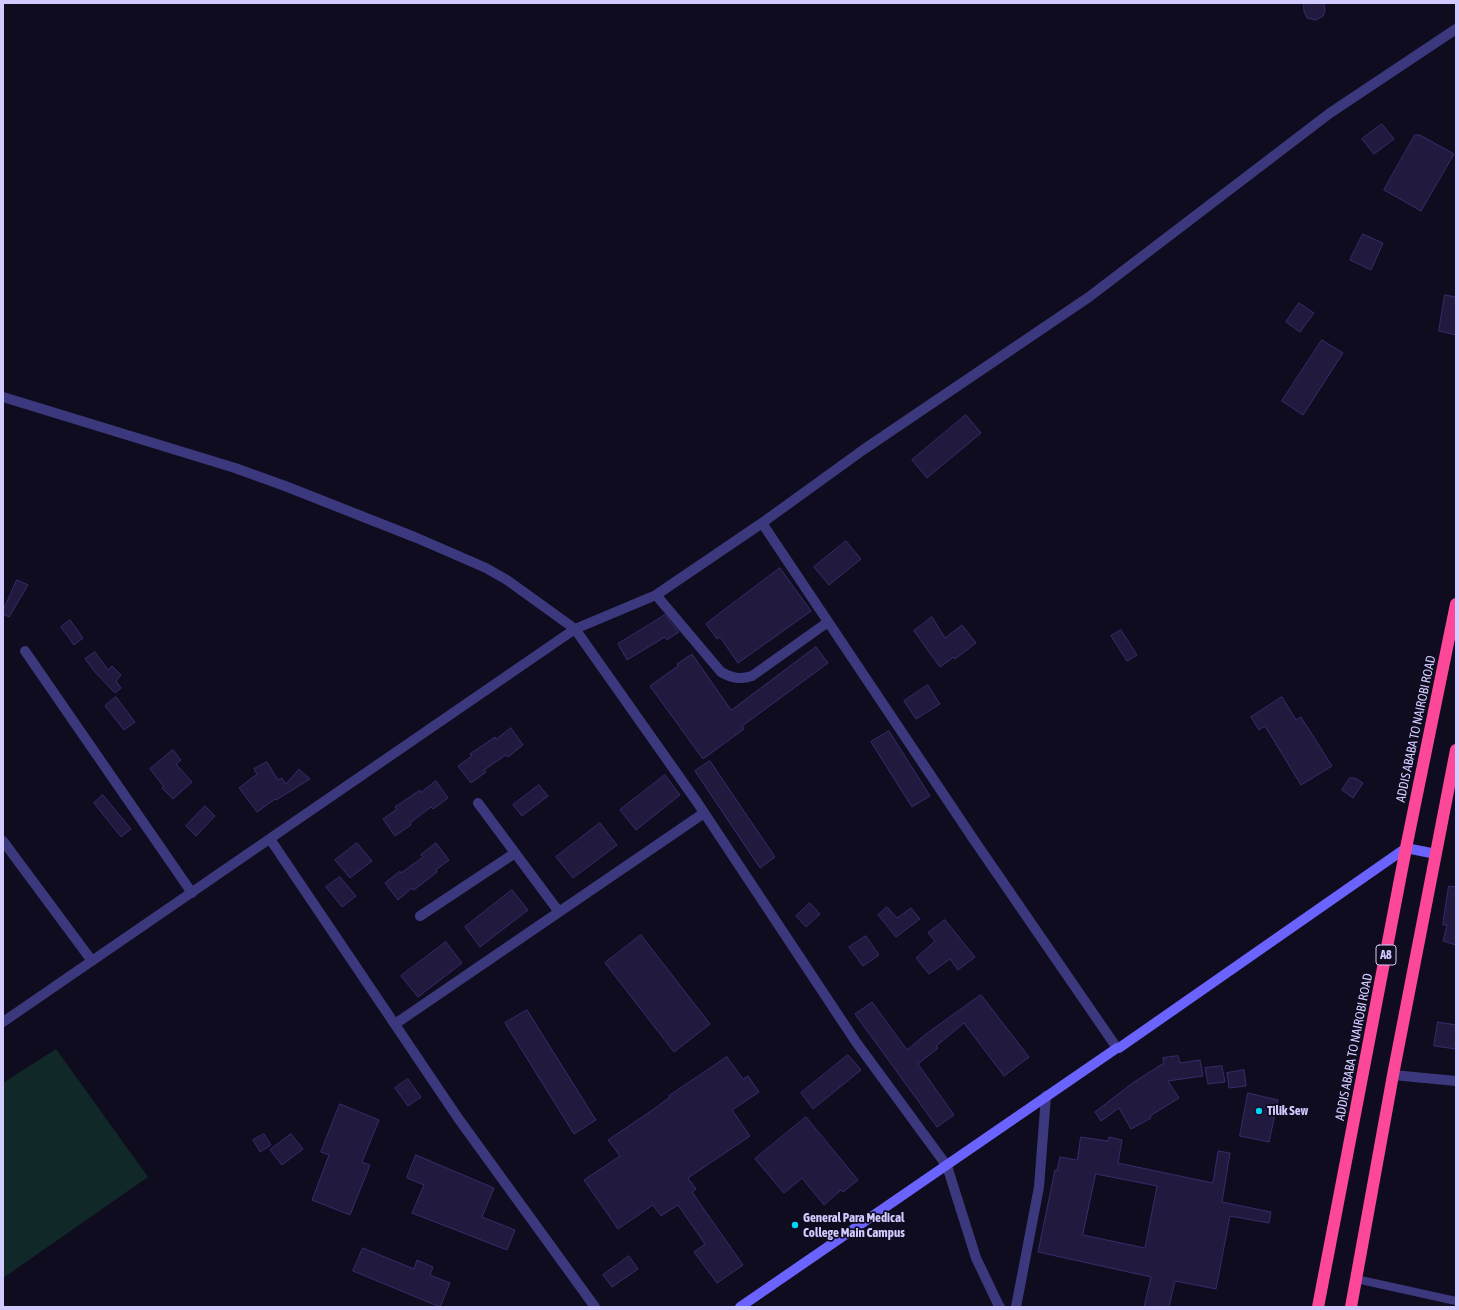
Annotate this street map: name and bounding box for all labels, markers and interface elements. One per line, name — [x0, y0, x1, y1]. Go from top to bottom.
street label: ADDIS ABABA TO NAIROBI ROAD — [1393, 654, 1439, 804]
road number: A8 — [1376, 945, 1396, 965]
street label: ADDIS ABABA TO NAIROBI ROAD — [1332, 972, 1376, 1122]
place label: Tilik Sew — [1267, 1103, 1308, 1119]
marker: Tilik Sew — [1254, 1106, 1264, 1116]
place label: General Para Medical College Main Campus — [803, 1210, 905, 1241]
marker: General Para Medical College Main Campus — [790, 1220, 800, 1230]

